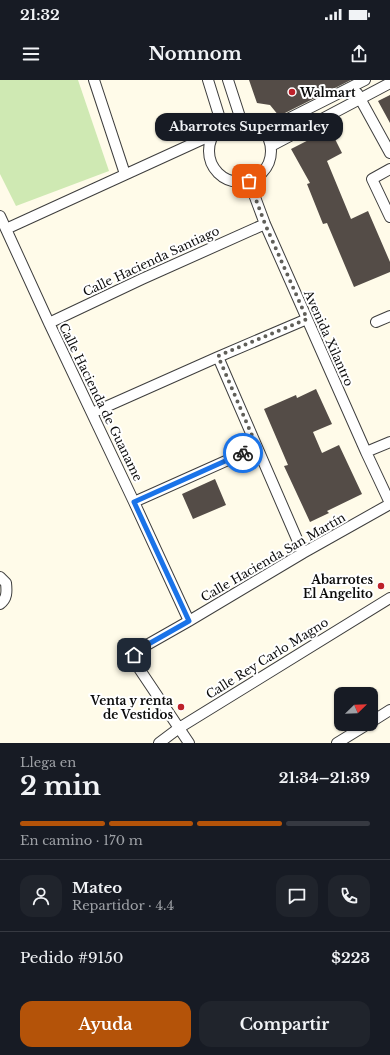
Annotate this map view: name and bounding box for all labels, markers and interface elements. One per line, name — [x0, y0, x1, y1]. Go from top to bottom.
text: 21:32 — [20, 5, 60, 24]
icon: menu — [20, 43, 42, 65]
text: Nomnom — [148, 43, 242, 65]
icon: share — [348, 43, 370, 65]
place label: Walmart — [299, 85, 356, 100]
marker: Walmart — [287, 87, 297, 97]
callout: Abarrotes Supermarley — [155, 113, 343, 141]
text: Abarrotes Supermarley — [169, 118, 329, 135]
pin — [232, 164, 266, 198]
icon: bag — [238, 170, 260, 192]
street label: Calle Hacienda Santiago — [80, 223, 222, 299]
street label: Avenida Xilantro — [301, 287, 357, 388]
street label: Calle Hacienda de Guaname — [56, 320, 146, 484]
courier — [223, 433, 263, 473]
icon: bike — [232, 442, 254, 464]
street label: Calle Hacienda San Martín — [198, 509, 348, 605]
place label: Abarrotes El Angelito — [303, 572, 373, 601]
marker: Abarrotes El Angelito — [376, 581, 386, 591]
street label: Calle Rey Carlo Magno — [203, 614, 331, 702]
pin — [117, 638, 151, 672]
icon: home — [123, 644, 145, 666]
north arrow — [334, 687, 378, 731]
map controls — [334, 687, 378, 731]
place label: Venta y renta de Vestidos — [90, 693, 173, 722]
marker: Venta y renta de Vestidos — [176, 702, 186, 712]
text: Llega en — [20, 754, 76, 771]
text: 21:34–21:39 — [279, 768, 370, 787]
text: 2 min — [20, 770, 101, 802]
text: En camino · 170 m — [20, 832, 143, 849]
button: person — [20, 875, 62, 917]
button: chat — [276, 875, 318, 917]
button: phone — [328, 875, 370, 917]
text: Mateo — [72, 878, 122, 897]
text: Repartidor · 4.4 — [72, 897, 174, 914]
text: Pedido #9150 — [20, 948, 124, 967]
text: $223 — [331, 948, 370, 967]
button: Ayuda — [20, 1001, 191, 1047]
button: Compartir — [199, 1001, 370, 1047]

